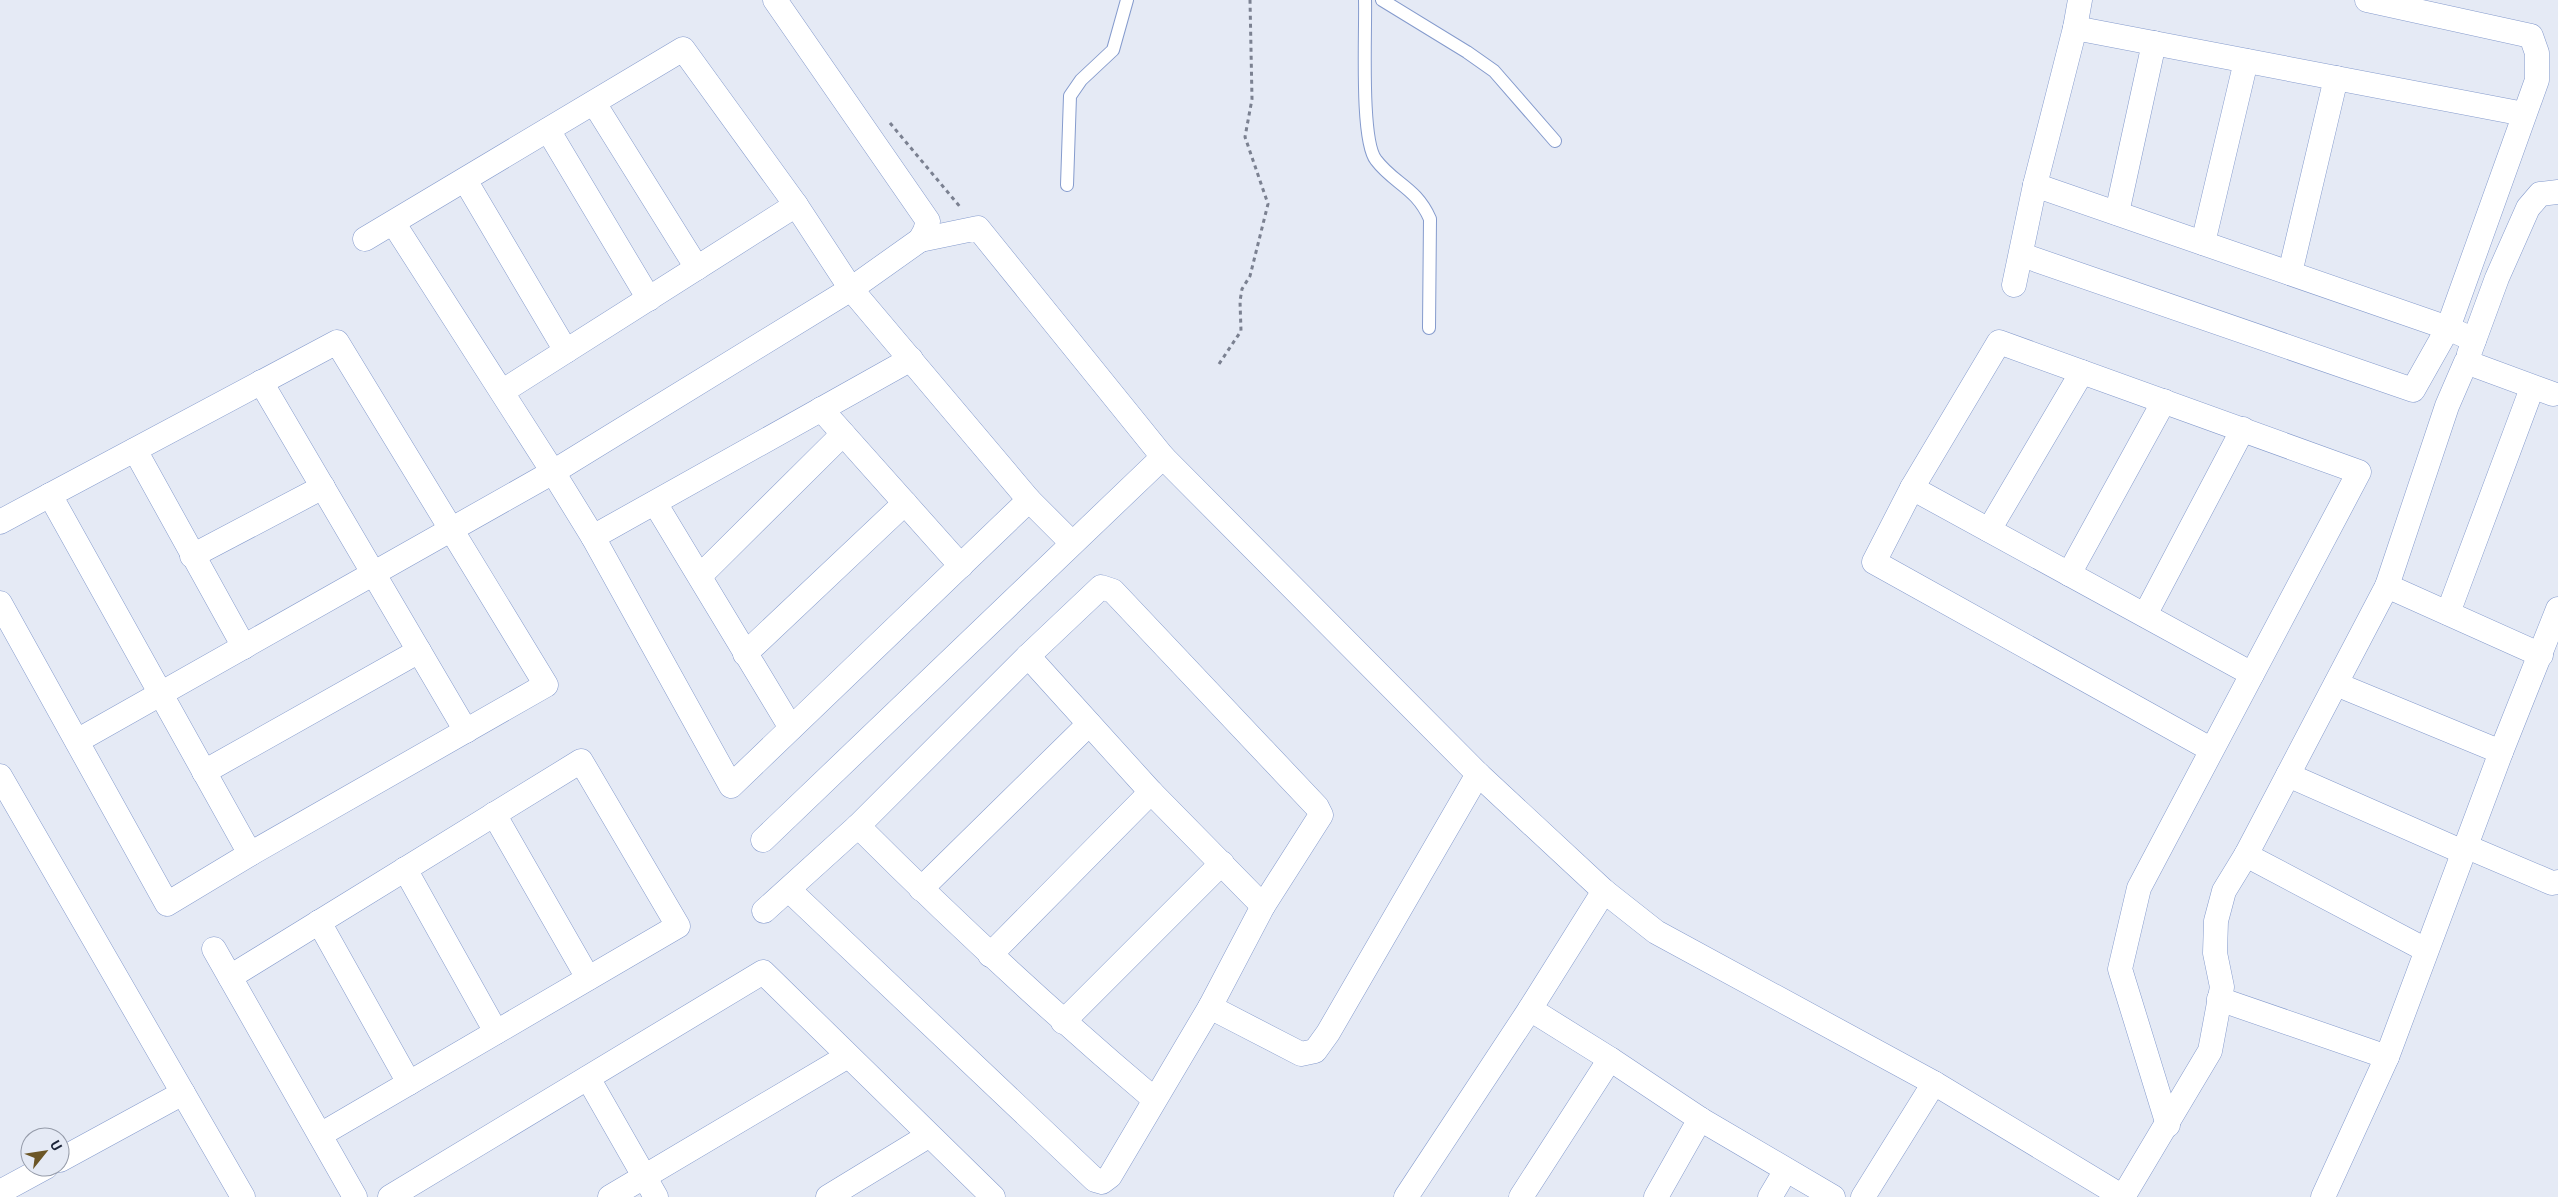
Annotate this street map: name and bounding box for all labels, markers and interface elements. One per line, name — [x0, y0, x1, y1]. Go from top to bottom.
north arrow — [20, 1127, 70, 1177]
text: U — [47, 1138, 65, 1153]

